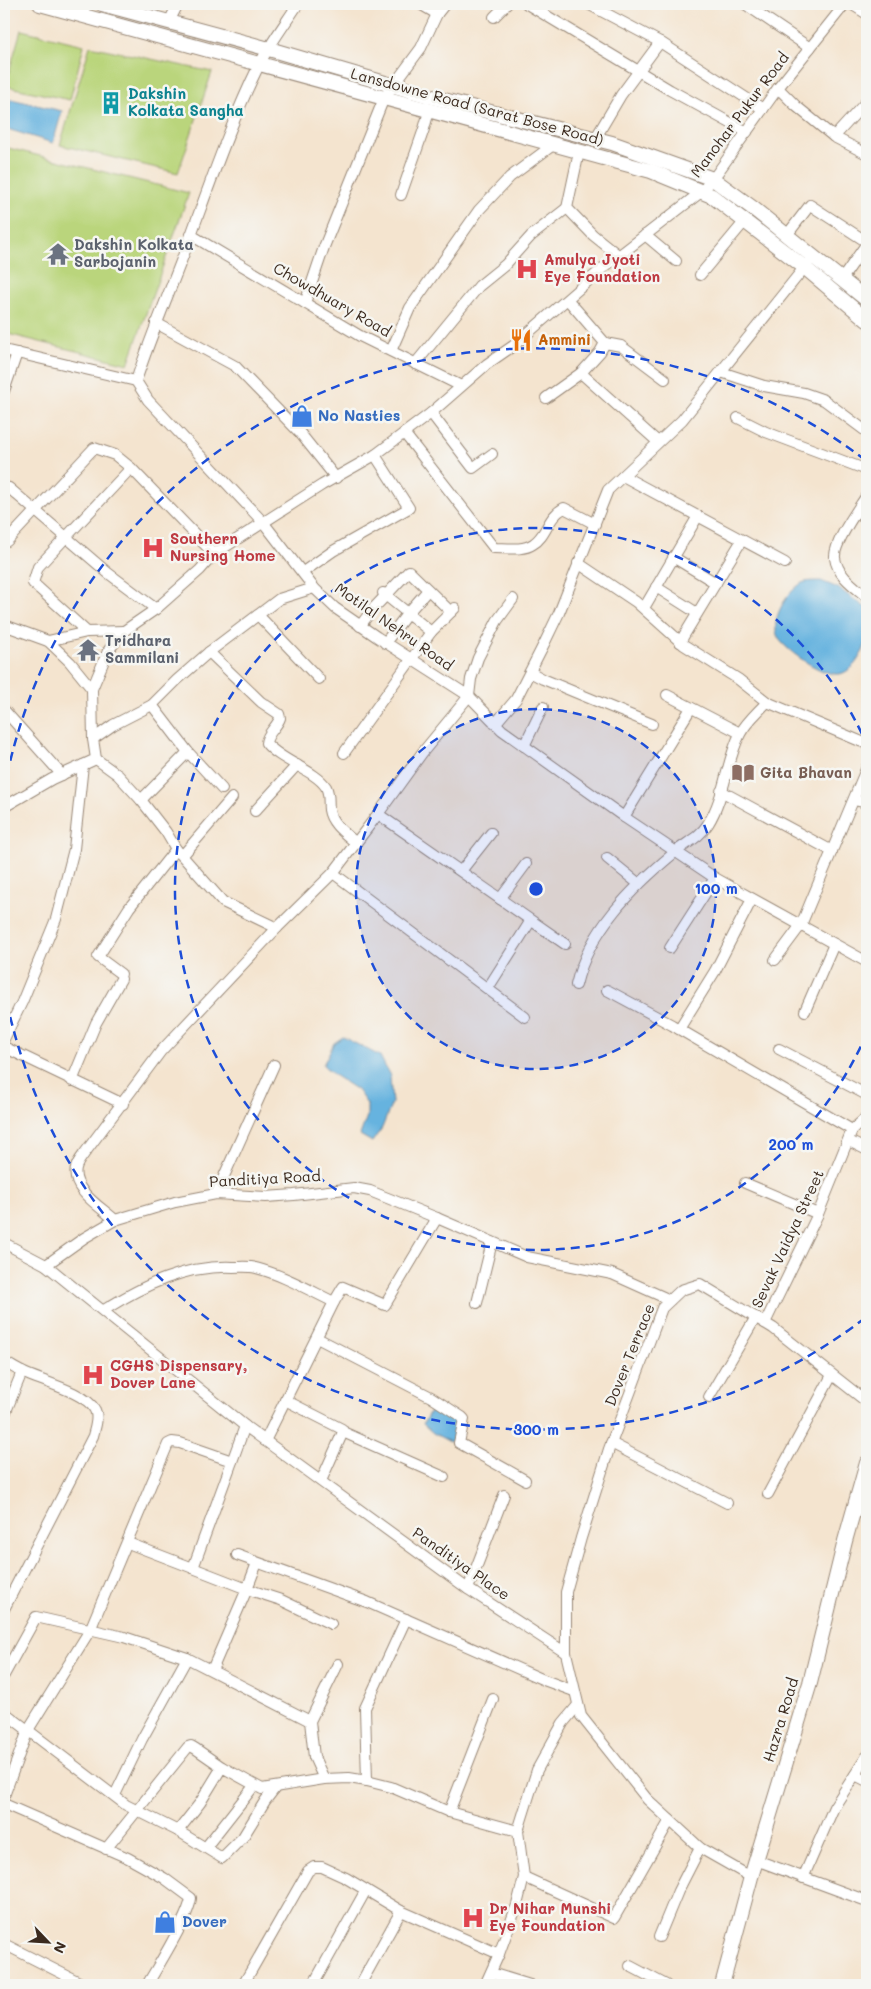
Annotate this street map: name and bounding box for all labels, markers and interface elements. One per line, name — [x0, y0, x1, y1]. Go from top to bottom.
street label: Manohar Pukur Road — [686, 48, 793, 181]
street label: Lansdowne Road (Sarat Bose Road) — [349, 63, 606, 149]
place label: Dakshin Kolkata Sangha — [128, 83, 244, 120]
building icon: Dakshin Kolkata Sangha — [98, 90, 124, 116]
place label: Dakshin Kolkata Sarbojanin — [74, 234, 194, 271]
temple icon: Dakshin Kolkata Sarbojanin — [45, 241, 71, 267]
place label: Amulya Jyoti Eye Foundation — [544, 249, 660, 286]
hospital icon: Amulya Jyoti Eye Foundation — [514, 256, 540, 282]
street label: Chowdhuary Road — [270, 257, 395, 341]
restaurant icon: Ammini — [508, 327, 534, 353]
place label: Ammini — [538, 329, 591, 349]
shop icon: No Nasties — [289, 403, 315, 429]
place label: No Nasties — [318, 405, 400, 425]
place label: Southern Nursing Home — [170, 528, 275, 565]
hospital icon: Southern Nursing Home — [140, 535, 166, 561]
street label: Motilal Nehru Road — [331, 578, 458, 675]
place label: Tridhara Sammilani — [105, 630, 179, 667]
temple icon: Tridhara Sammilani — [75, 637, 101, 663]
library icon: Gita Bhavan — [730, 760, 756, 786]
place label: Gita Bhavan — [760, 762, 852, 782]
text: 100 m — [694, 878, 738, 898]
centre of rings — [527, 880, 545, 898]
text: 200 m — [769, 1134, 814, 1154]
street label: Panditiya Road — [209, 1165, 321, 1191]
street label: Sevak Vaidya Street — [746, 1166, 828, 1311]
street label: Dover Terrace — [599, 1300, 659, 1409]
place label: CGHS Dispensary, Dover Lane — [110, 1355, 247, 1392]
hospital icon: CGHS Dispensary, Dover Lane — [80, 1362, 106, 1388]
text: 300 m — [513, 1419, 559, 1439]
street label: Panditiya Place — [409, 1522, 514, 1604]
street label: Hazra Road — [758, 1675, 802, 1764]
place label: Dr Nihar Munshi Eye Foundation — [489, 1898, 611, 1935]
hospital icon: Dr Nihar Munshi Eye Foundation — [460, 1905, 486, 1931]
shop icon: Dover — [152, 1909, 178, 1935]
place label: Dover — [182, 1911, 227, 1931]
north arrow — [22, 1916, 72, 1966]
text: N — [49, 1939, 71, 1957]

